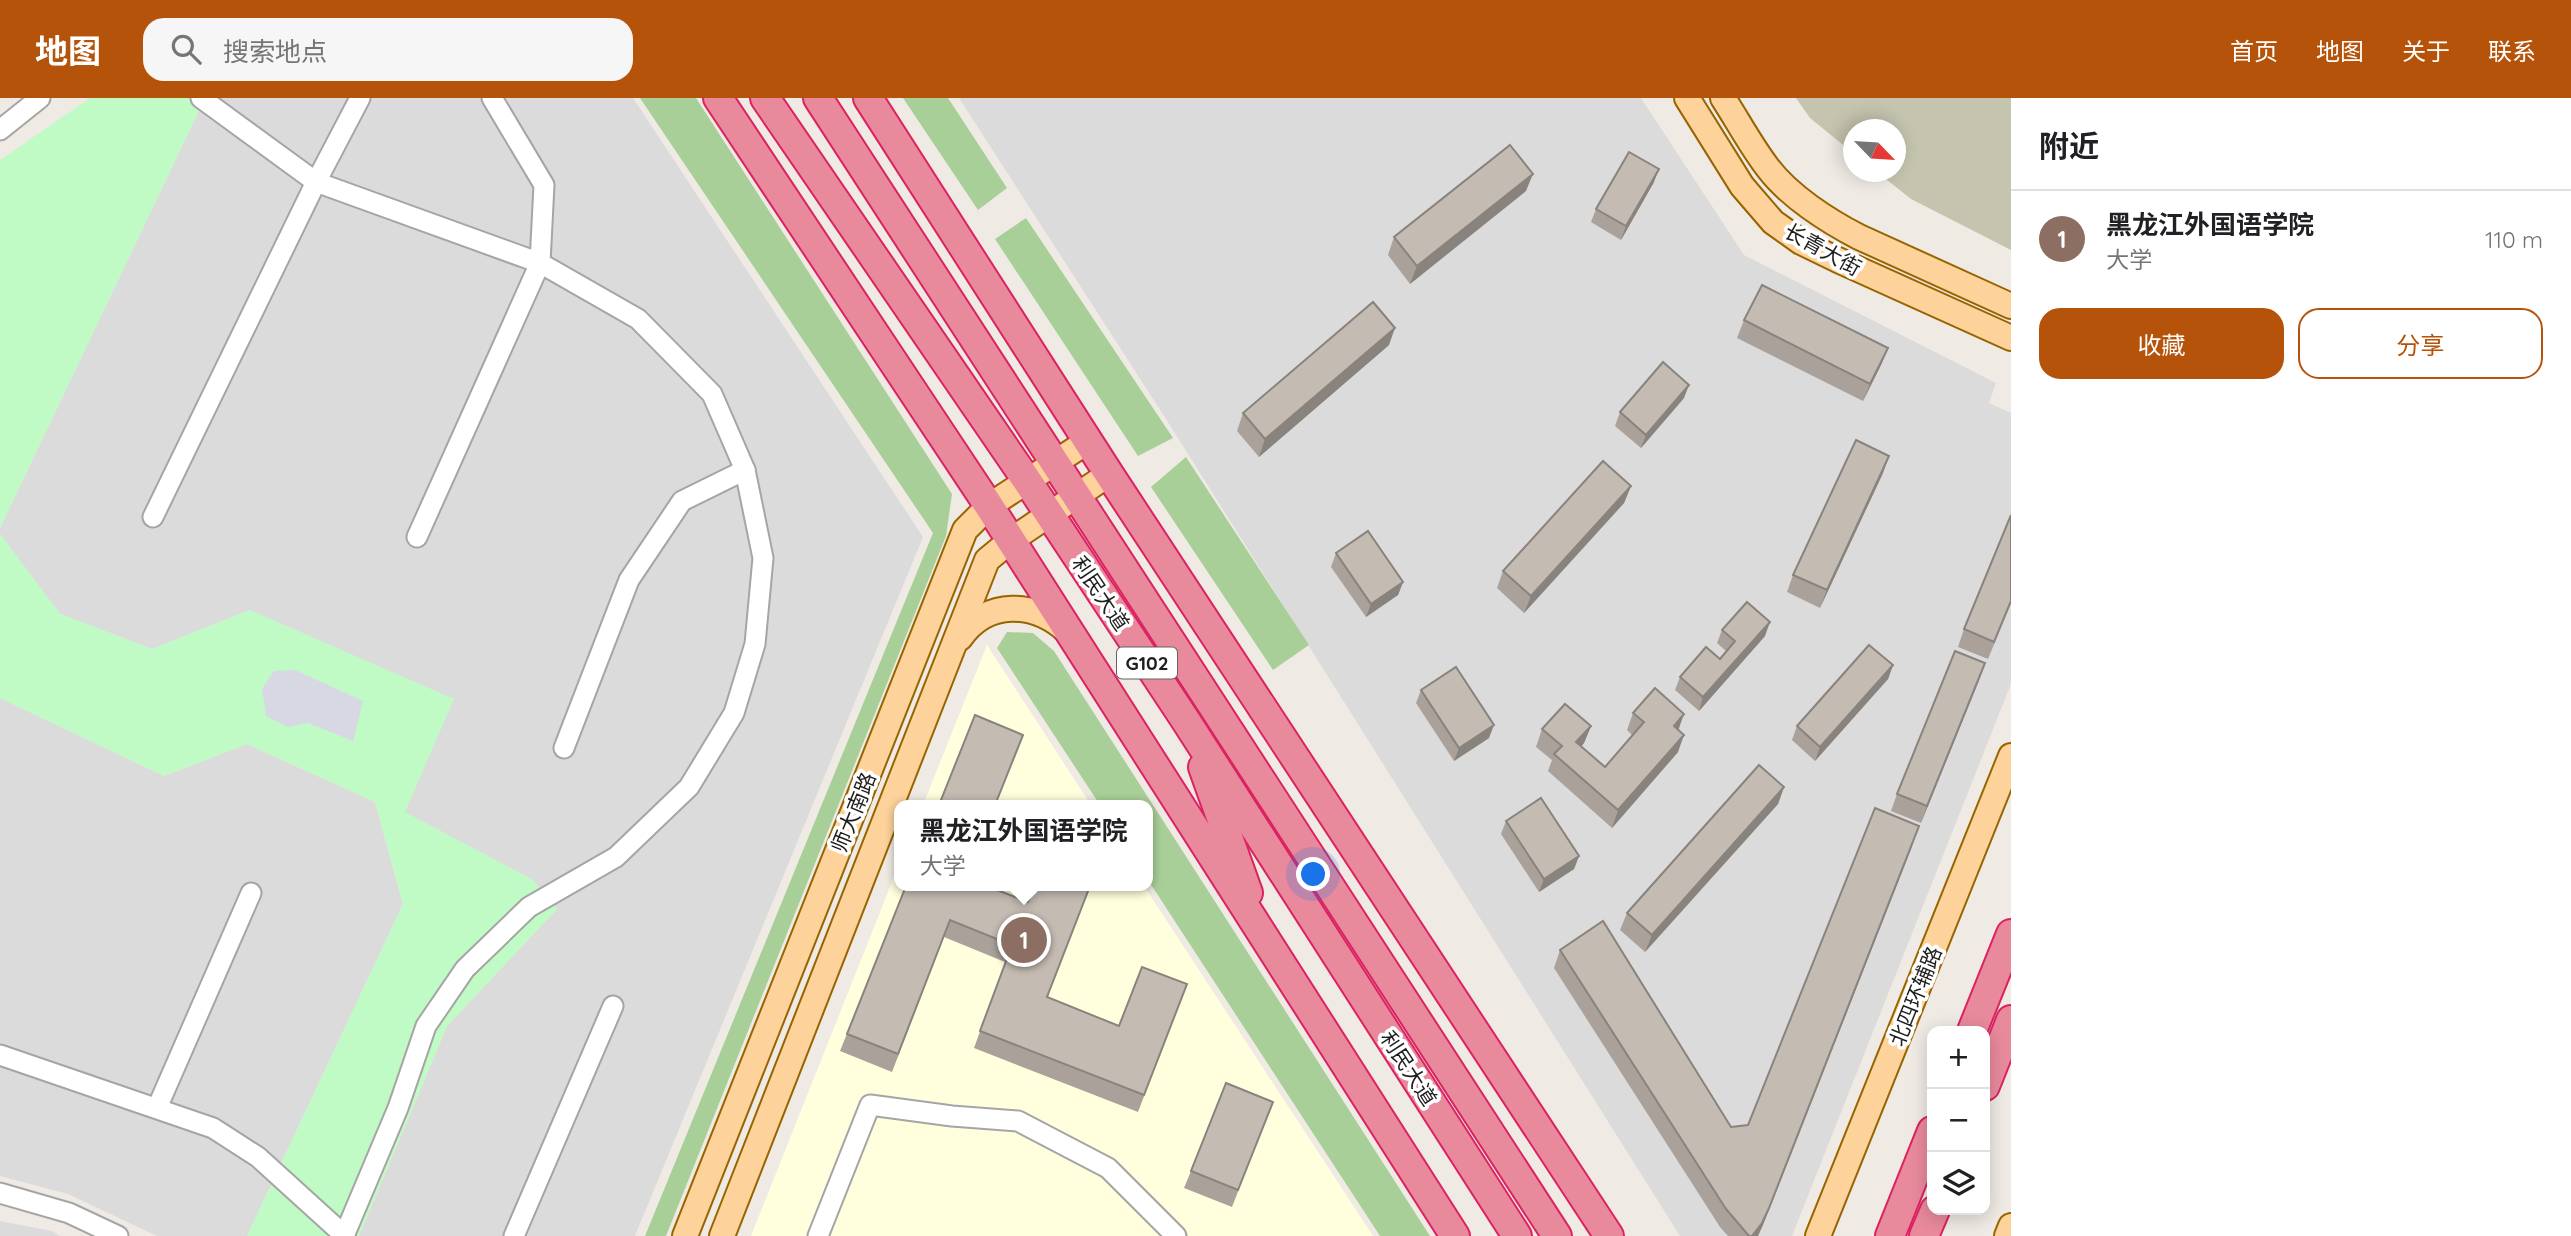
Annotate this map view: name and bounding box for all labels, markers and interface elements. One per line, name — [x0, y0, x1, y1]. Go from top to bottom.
search box — [143, 18, 633, 81]
text: 地图 — [35, 30, 101, 71]
icon: search — [167, 30, 205, 68]
text: 搜索地点 — [223, 35, 327, 68]
text: 首页 — [2230, 36, 2278, 66]
text: 地图 — [2316, 36, 2364, 66]
text: 关于 — [2402, 36, 2450, 66]
text: 联系 — [2488, 36, 2536, 66]
north arrow — [1843, 119, 1906, 182]
text: 附近 — [2039, 127, 2099, 165]
text: 黑龙江外国语学院 — [2106, 208, 2314, 241]
street label: 长青大街 — [1780, 217, 1866, 281]
text: 1 — [2058, 225, 2066, 254]
text: 110 m — [2485, 225, 2543, 254]
text: 大学 — [2106, 245, 2152, 274]
button: 收藏 — [2039, 308, 2284, 379]
button: 分享 — [2298, 308, 2543, 379]
street label: 利民大道 — [1067, 551, 1135, 635]
road number: G102 — [1117, 648, 1177, 678]
street label: 师大南路 — [825, 768, 881, 856]
popup — [894, 800, 1153, 891]
text: 黑龙江外国语学院 — [919, 814, 1128, 847]
text: 大学 — [919, 851, 965, 880]
your location — [1296, 857, 1330, 891]
pin: 1 — [1001, 914, 1047, 966]
street label: 北四环辅路 — [1883, 942, 1947, 1050]
street label: 利民大道 — [1375, 1026, 1443, 1110]
map controls — [1927, 1026, 1990, 1215]
button: + — [1927, 1026, 1990, 1089]
button: − — [1927, 1089, 1990, 1152]
button: layers — [1927, 1152, 1990, 1215]

